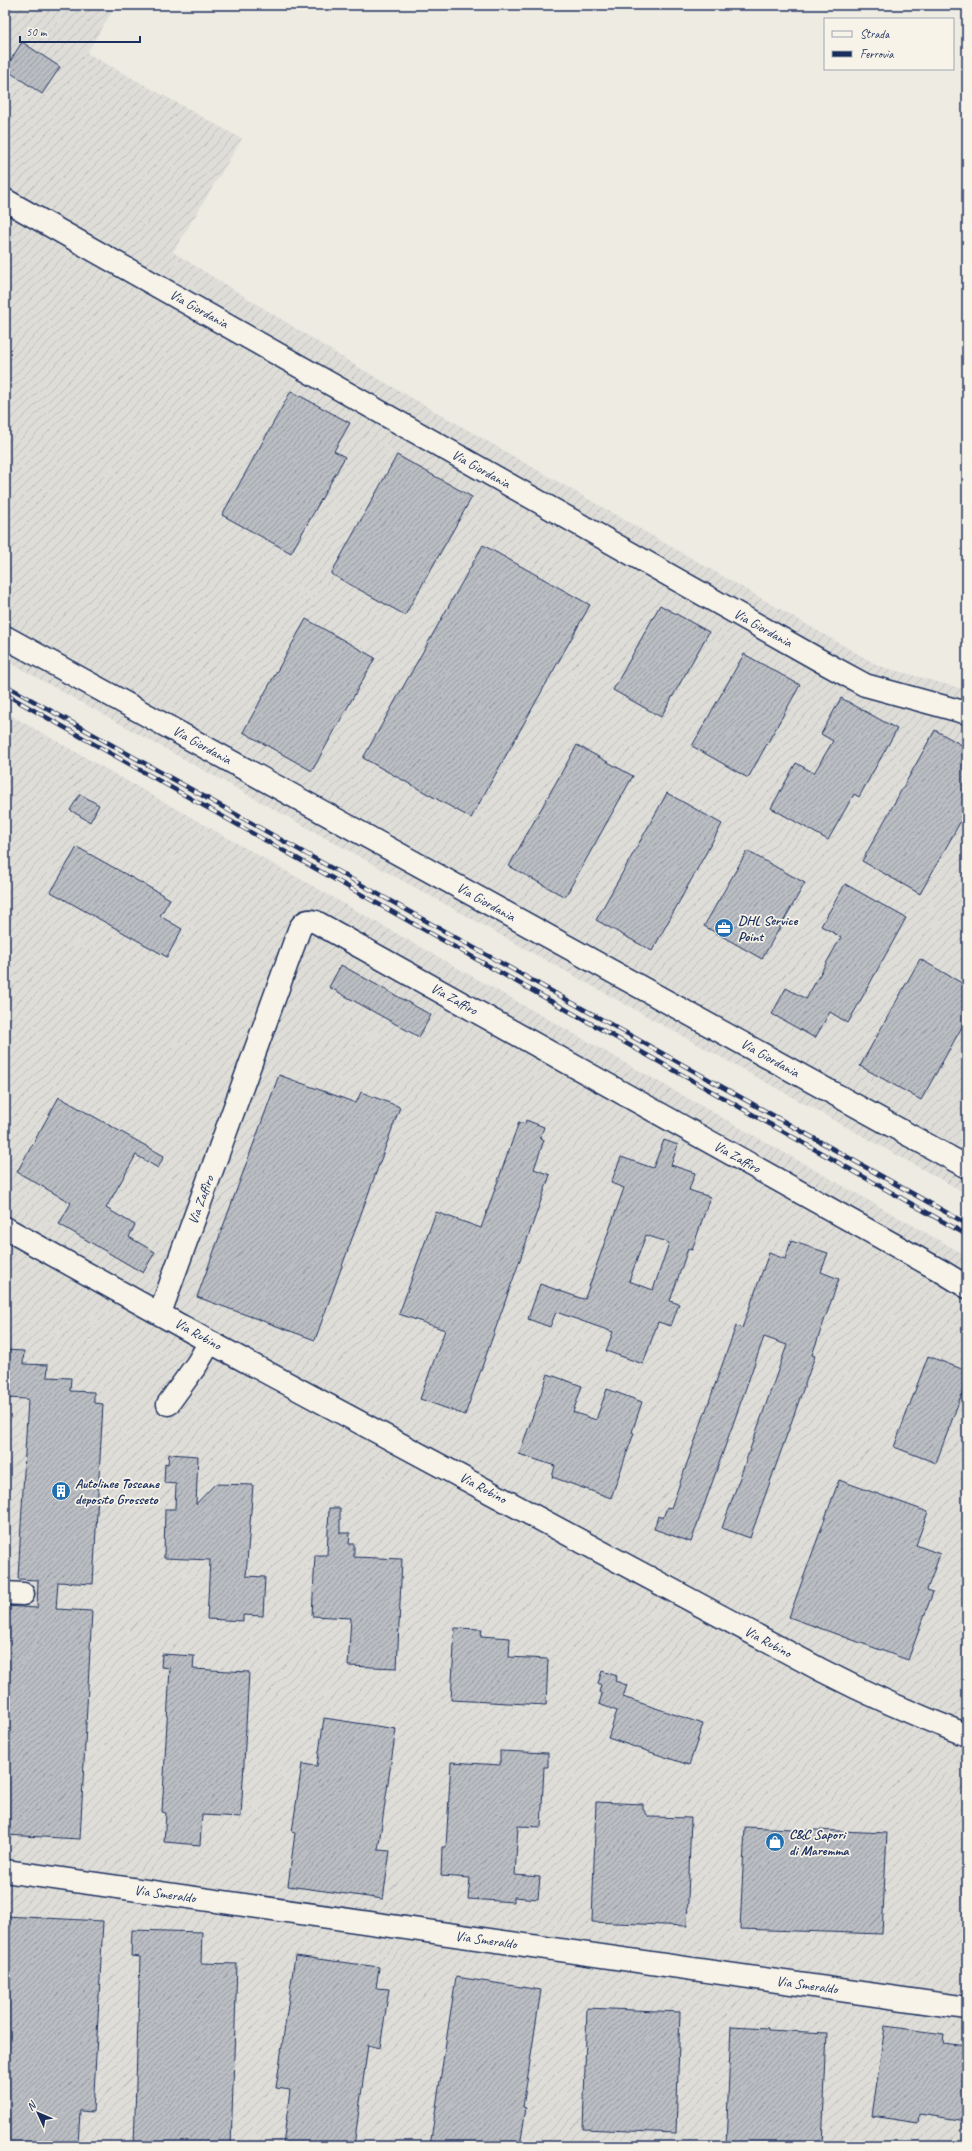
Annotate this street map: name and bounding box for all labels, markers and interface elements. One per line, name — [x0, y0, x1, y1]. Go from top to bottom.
scale bar — [20, 18, 140, 44]
legend — [824, 18, 954, 70]
text: 50 m — [26, 24, 48, 40]
text: Strada — [860, 26, 890, 42]
text: Ferrovia — [860, 46, 894, 62]
street label: Via Giordania — [167, 286, 232, 332]
street label: Via Giordania — [449, 446, 514, 492]
street label: Via Giordania — [731, 605, 796, 651]
street label: Via Giordania — [170, 722, 235, 768]
street label: Via Giordania — [454, 879, 519, 925]
place label: DHL Service Point — [738, 912, 799, 945]
office icon: DHL Service Point — [713, 917, 735, 939]
street label: Via Zaffiro — [428, 979, 481, 1019]
street label: Via Giordania — [738, 1035, 803, 1081]
street label: Via Zaffiro — [711, 1137, 764, 1177]
street label: Via Zaffiro — [184, 1172, 218, 1227]
street label: Via Rubino — [172, 1314, 226, 1355]
street label: Via Rubino — [457, 1469, 511, 1508]
place label: Autolinee Toscane deposito Grosseto — [75, 1475, 160, 1508]
building icon: Autolinee Toscane deposito Grosseto — [50, 1480, 72, 1502]
street label: Via Rubino — [742, 1623, 796, 1662]
place label: C&C Sapori di Maremma — [789, 1826, 850, 1859]
shop icon: C&C Sapori di Maremma — [764, 1831, 786, 1853]
street label: Via Smeraldo — [133, 1881, 199, 1907]
street label: Via Smeraldo — [454, 1927, 520, 1953]
street label: Via Smeraldo — [775, 1972, 841, 1998]
north arrow — [18, 2093, 58, 2133]
text: N — [23, 2097, 40, 2113]

